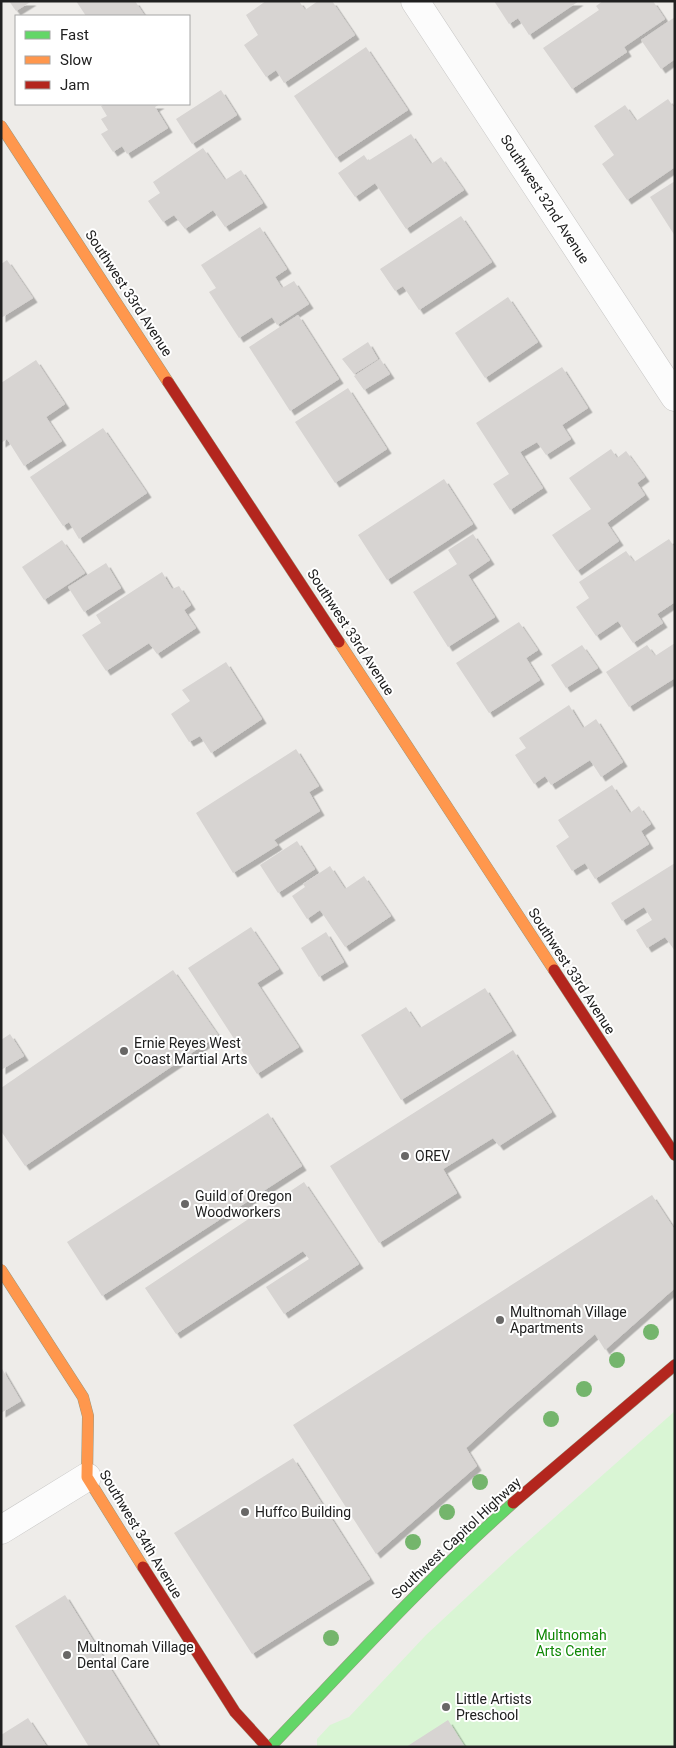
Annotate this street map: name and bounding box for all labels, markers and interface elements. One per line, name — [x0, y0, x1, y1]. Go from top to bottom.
legend — [15, 15, 190, 105]
text: Fast — [60, 26, 89, 44]
text: Slow — [60, 51, 92, 69]
text: Jam — [60, 76, 90, 94]
street label: Southwest 32nd Avenue — [497, 132, 593, 266]
street label: Southwest 33rd Avenue — [82, 227, 176, 359]
street label: Southwest 33rd Avenue — [304, 566, 398, 698]
street label: Southwest 33rd Avenue — [525, 905, 619, 1037]
place label: Ernie Reyes West Coast Martial Arts — [134, 1035, 247, 1067]
marker: Ernie Reyes West Coast Martial Arts — [118, 1045, 130, 1057]
place label: OREV — [415, 1148, 450, 1164]
marker: OREV — [399, 1150, 411, 1162]
place label: Guild of Oregon Woodworkers — [195, 1188, 292, 1220]
marker: Guild of Oregon Woodworkers — [179, 1198, 191, 1210]
place label: Multnomah Village Apartments — [510, 1304, 627, 1336]
marker: Multnomah Village Apartments — [494, 1314, 506, 1326]
street label: Southwest 34th Avenue — [96, 1467, 186, 1601]
street label: Southwest Capitol Highway — [388, 1474, 524, 1602]
place label: Huffco Building — [255, 1504, 351, 1520]
marker: Huffco Building — [239, 1506, 251, 1518]
park label: Multnomah Arts Center — [535, 1627, 607, 1659]
place label: Multnomah Village Dental Care — [77, 1639, 194, 1671]
marker: Multnomah Village Dental Care — [61, 1649, 73, 1661]
place label: Little Artists Preschool — [456, 1691, 532, 1723]
marker: Little Artists Preschool — [440, 1701, 452, 1713]

